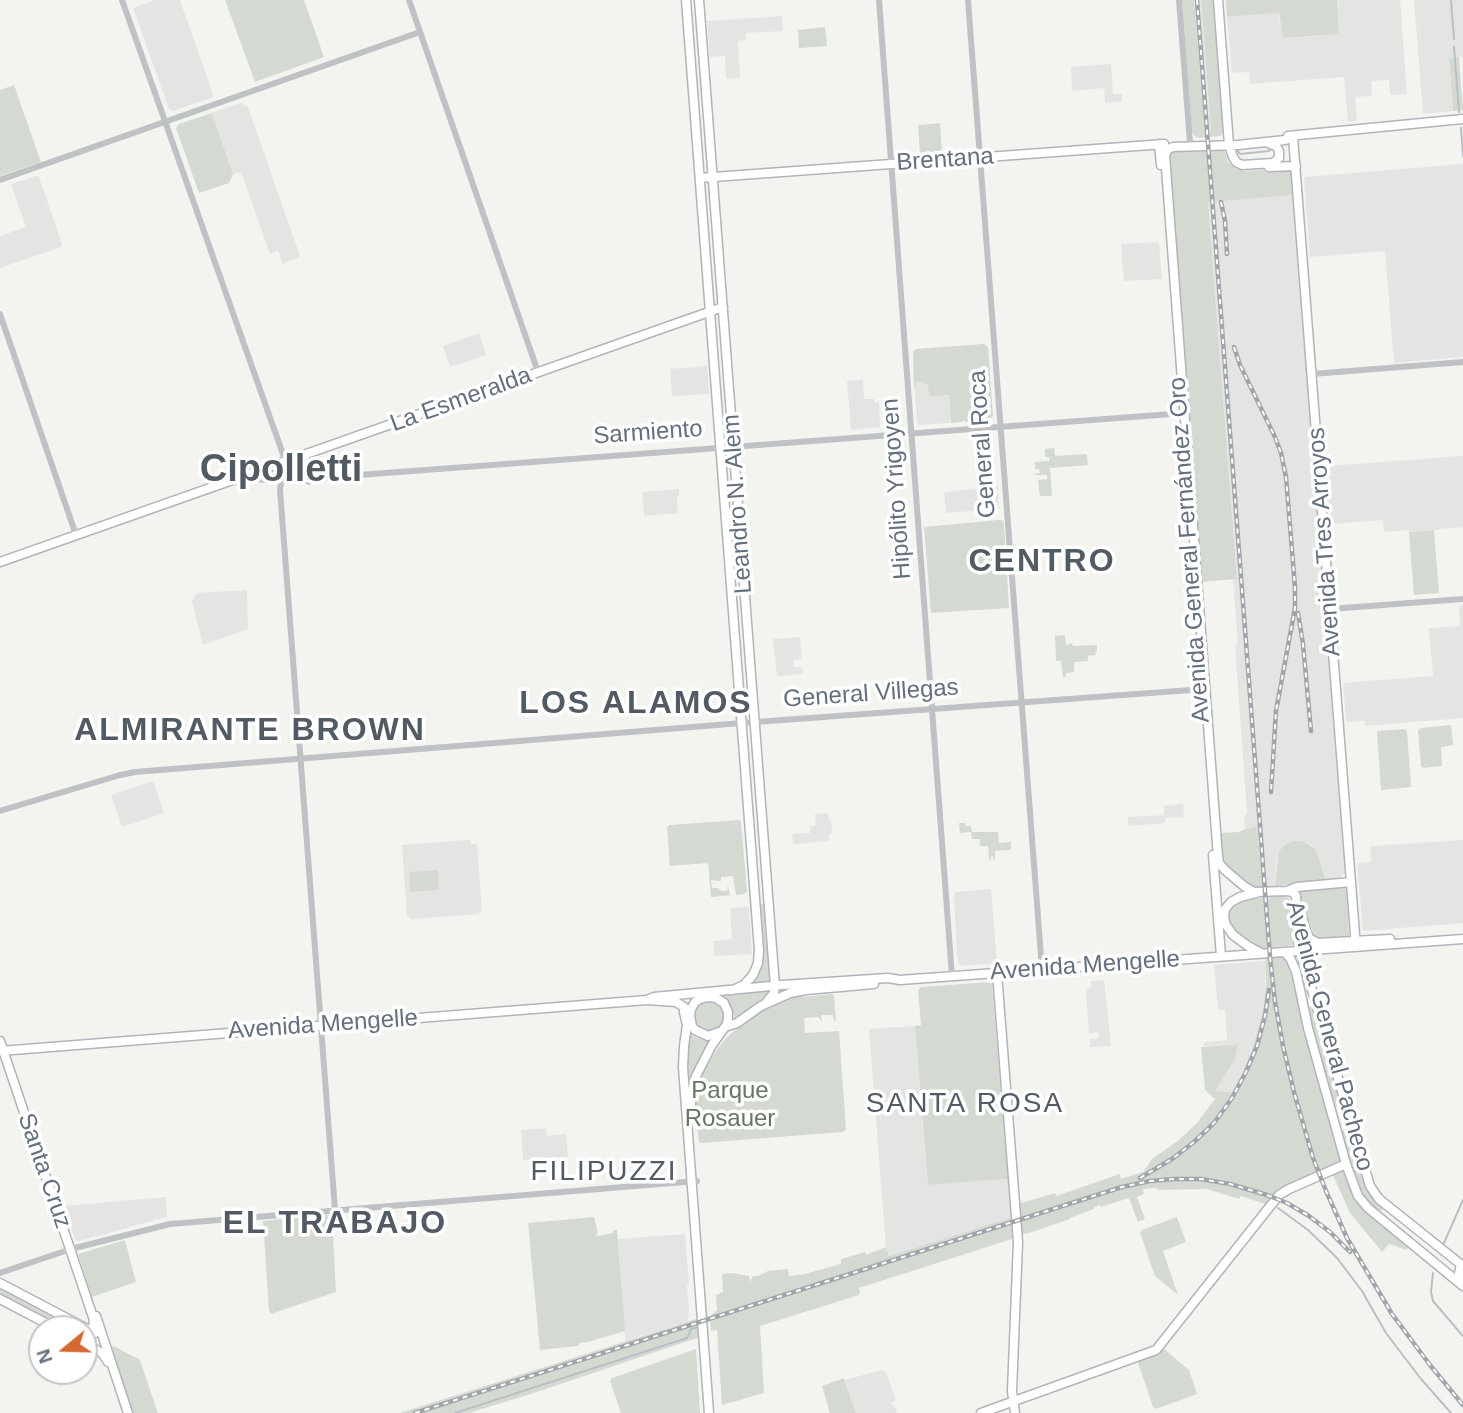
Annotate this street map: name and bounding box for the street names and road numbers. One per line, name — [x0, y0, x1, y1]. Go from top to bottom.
street label: Brentana — [895, 142, 995, 178]
street label: La Esmeralda — [387, 361, 535, 439]
street label: General Roca — [963, 369, 1003, 519]
street label: Avenida General Fernández Oro — [1164, 376, 1216, 724]
street label: Hipólito Yrigoyen — [876, 398, 918, 580]
street label: Leandro N. Alem — [717, 413, 759, 595]
street label: Sarmiento — [592, 415, 704, 451]
street label: Avenida Tres Arroyos — [1303, 427, 1347, 657]
street label: General Villegas — [782, 674, 960, 714]
street label: Avenida General Pacheco — [1279, 898, 1379, 1174]
street label: Avenida Mengelle — [989, 945, 1181, 987]
street label: Avenida Mengelle — [227, 1004, 419, 1046]
street label: Santa Cruz — [11, 1110, 77, 1232]

